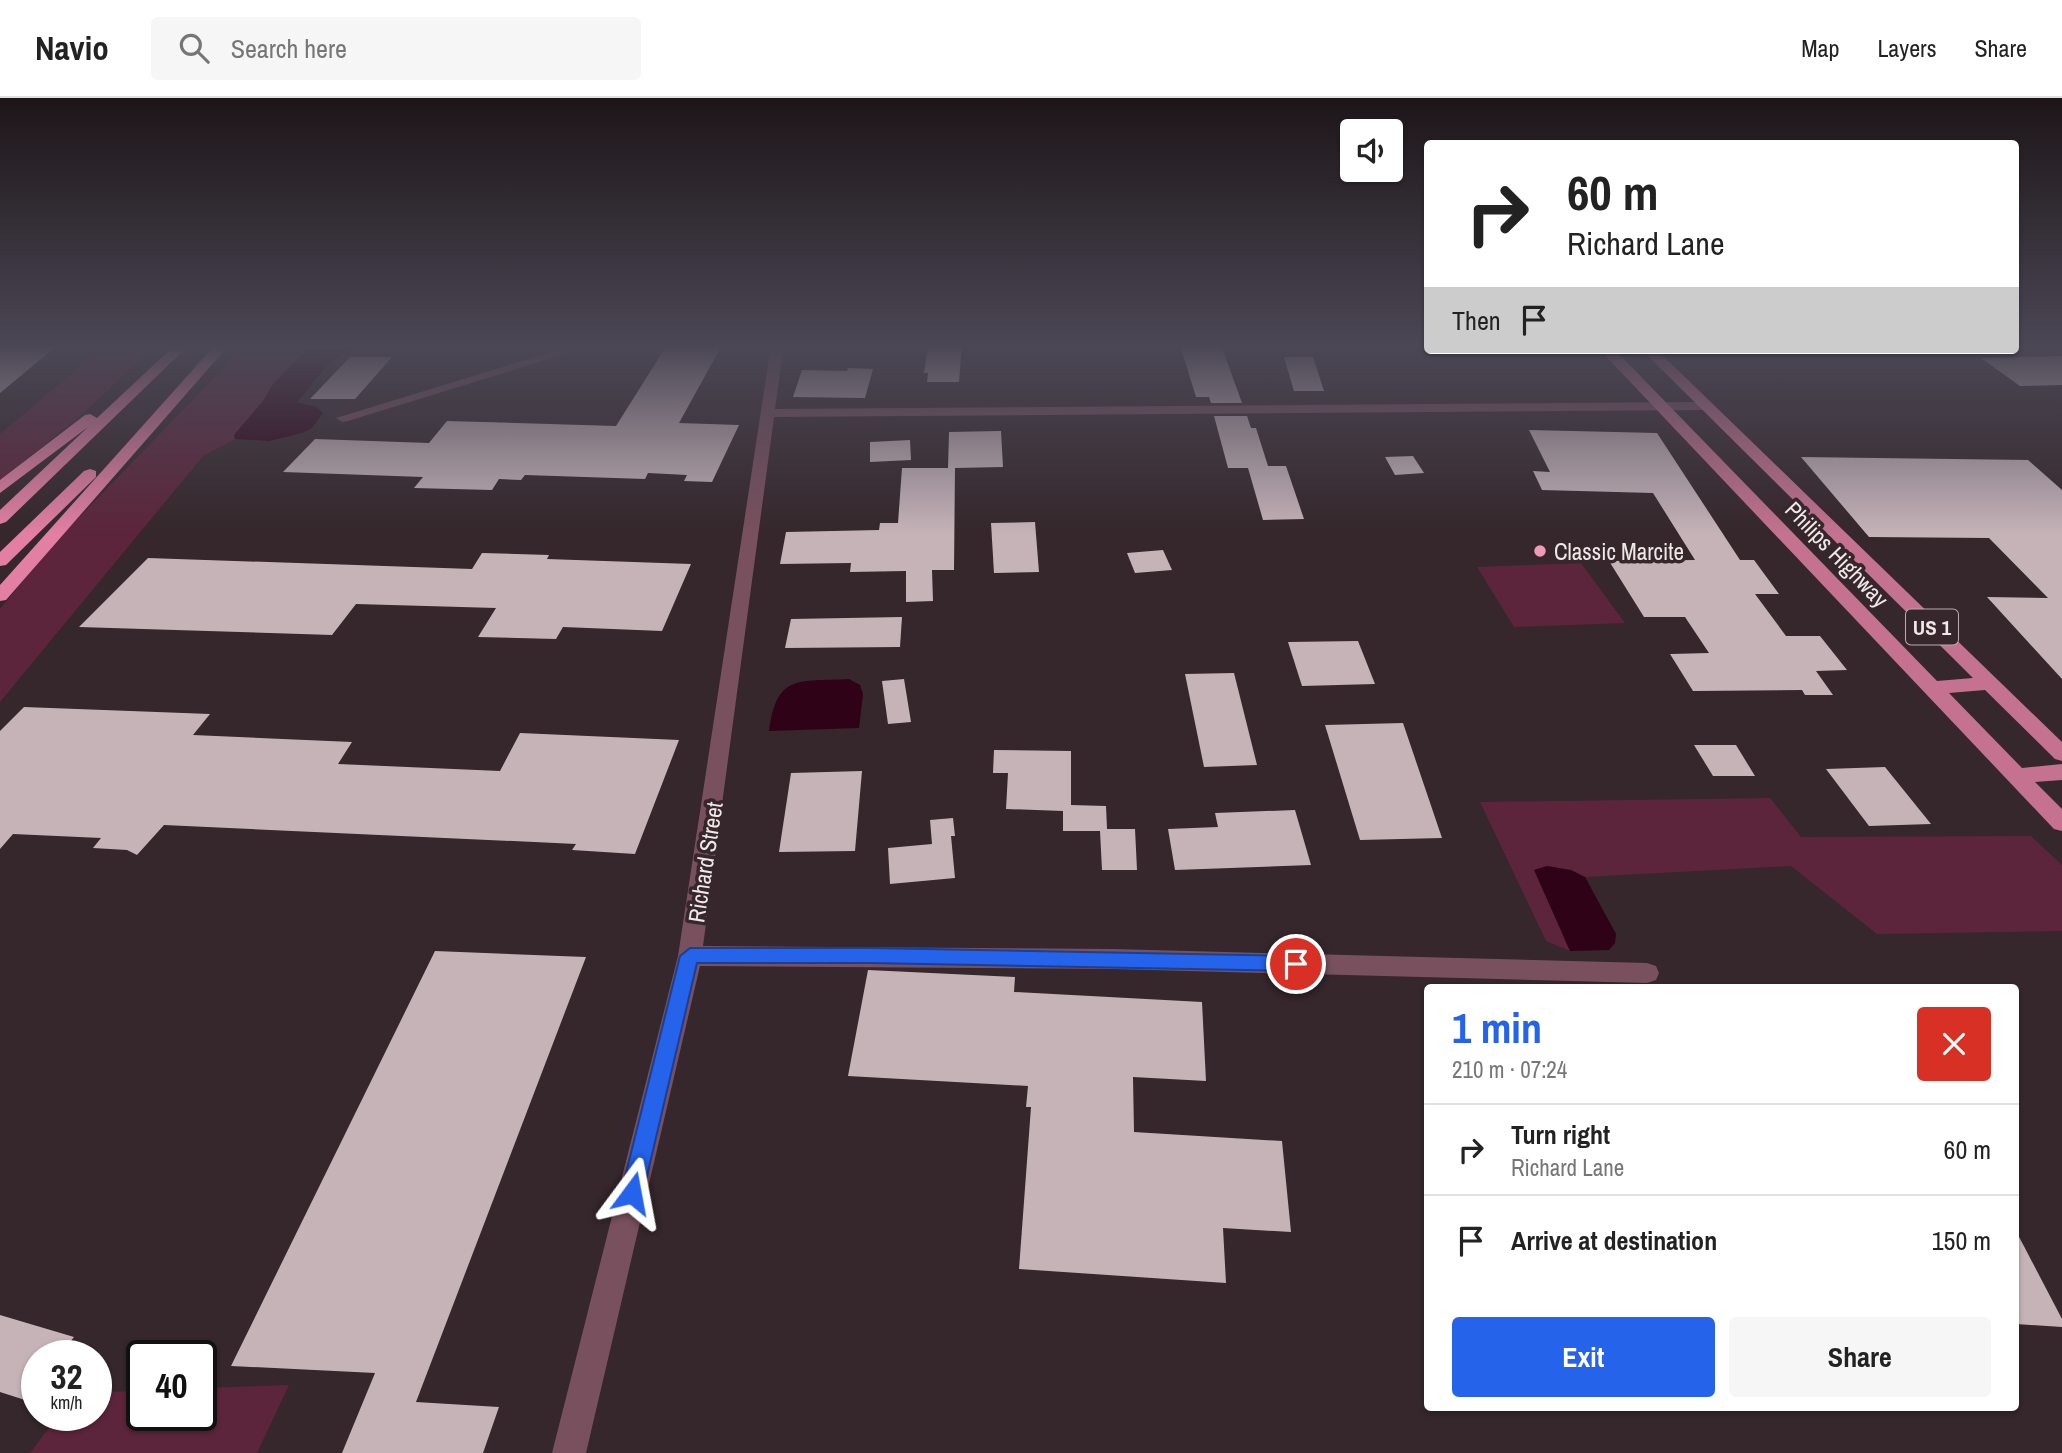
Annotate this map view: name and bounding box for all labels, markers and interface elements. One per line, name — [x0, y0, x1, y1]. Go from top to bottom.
search box — [151, 17, 641, 80]
text: Navio — [35, 26, 109, 70]
icon: search — [175, 29, 213, 67]
text: Search here — [231, 31, 347, 66]
text: Map — [1801, 32, 1839, 64]
text: Layers — [1877, 32, 1936, 64]
text: Share — [1974, 32, 2027, 64]
map controls — [1340, 119, 1403, 182]
button: sound — [1340, 119, 1403, 182]
text: 60 m — [1567, 159, 1659, 225]
icon: right — [1452, 168, 1543, 259]
text: Richard Lane — [1567, 222, 1725, 265]
icon: arrive — [1515, 301, 1553, 339]
text: Then — [1452, 303, 1501, 338]
street label: Philips Highway — [1779, 494, 1896, 614]
place label: Classic Marcite — [1554, 536, 1684, 567]
marker: Classic Marcite — [1532, 543, 1548, 559]
road number: US 1 — [1906, 610, 1958, 644]
street label: Richard Street — [680, 800, 730, 924]
pin — [1266, 934, 1326, 994]
icon: arrive — [1277, 945, 1315, 983]
text: 1 min — [1452, 1000, 1542, 1056]
button: close — [1917, 1007, 1991, 1081]
text: 210 m · 07:24 — [1452, 1054, 1567, 1085]
text: Turn right — [1511, 1117, 1610, 1152]
icon: right — [1452, 1131, 1490, 1169]
text: 60 m — [1944, 1132, 1991, 1167]
text: Richard Lane — [1511, 1152, 1624, 1183]
position arrow — [595, 1156, 669, 1230]
icon: arrive — [1452, 1222, 1490, 1260]
text: Arrive at destination — [1511, 1223, 1717, 1258]
text: 150 m — [1932, 1223, 1991, 1258]
button: Exit — [1452, 1317, 1715, 1397]
button: Share — [1729, 1317, 1991, 1397]
speed limit sign: 40 — [126, 1340, 217, 1431]
text: 32 — [51, 1353, 82, 1400]
text: km/h — [51, 1390, 83, 1415]

